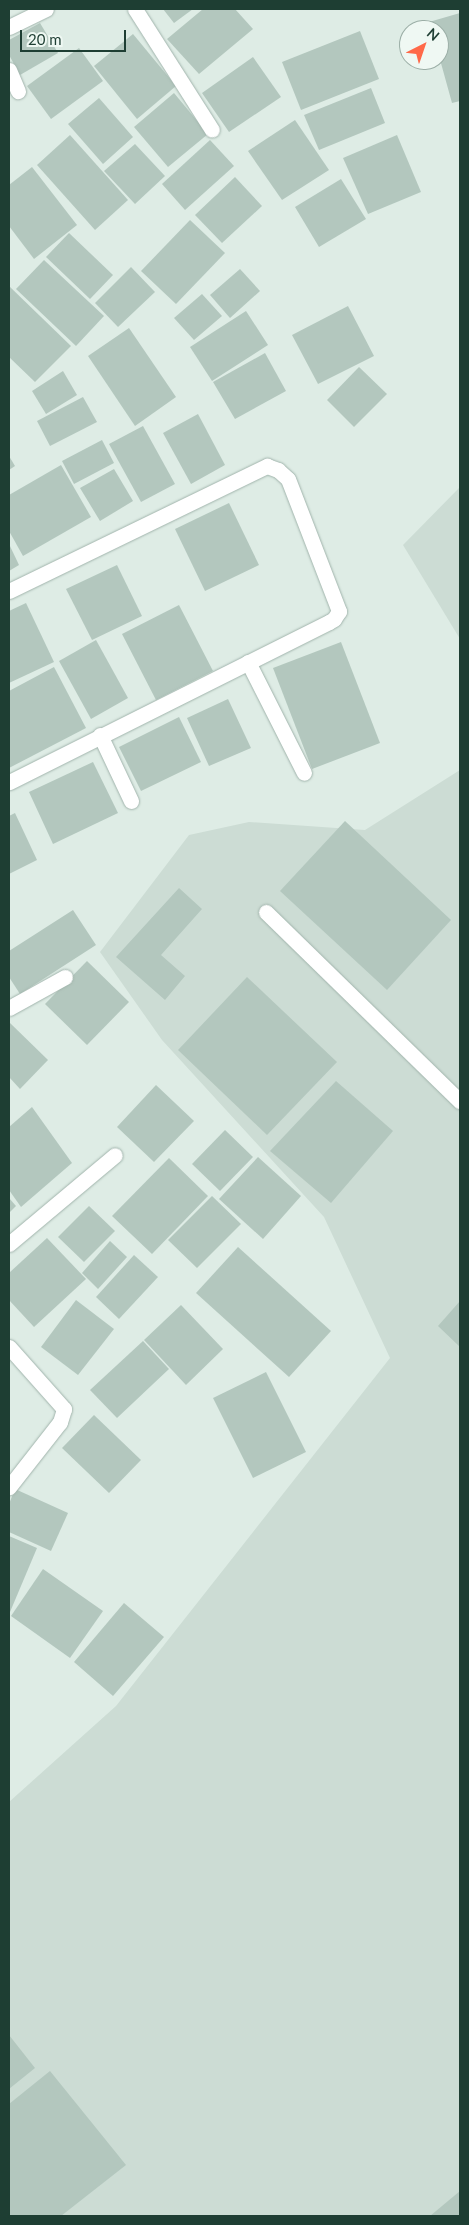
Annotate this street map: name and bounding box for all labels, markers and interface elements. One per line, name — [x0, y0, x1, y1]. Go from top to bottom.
scale bar — [22, 20, 129, 52]
north arrow — [399, 20, 449, 70]
text: N — [424, 24, 443, 44]
text: 20 m — [28, 30, 62, 48]

